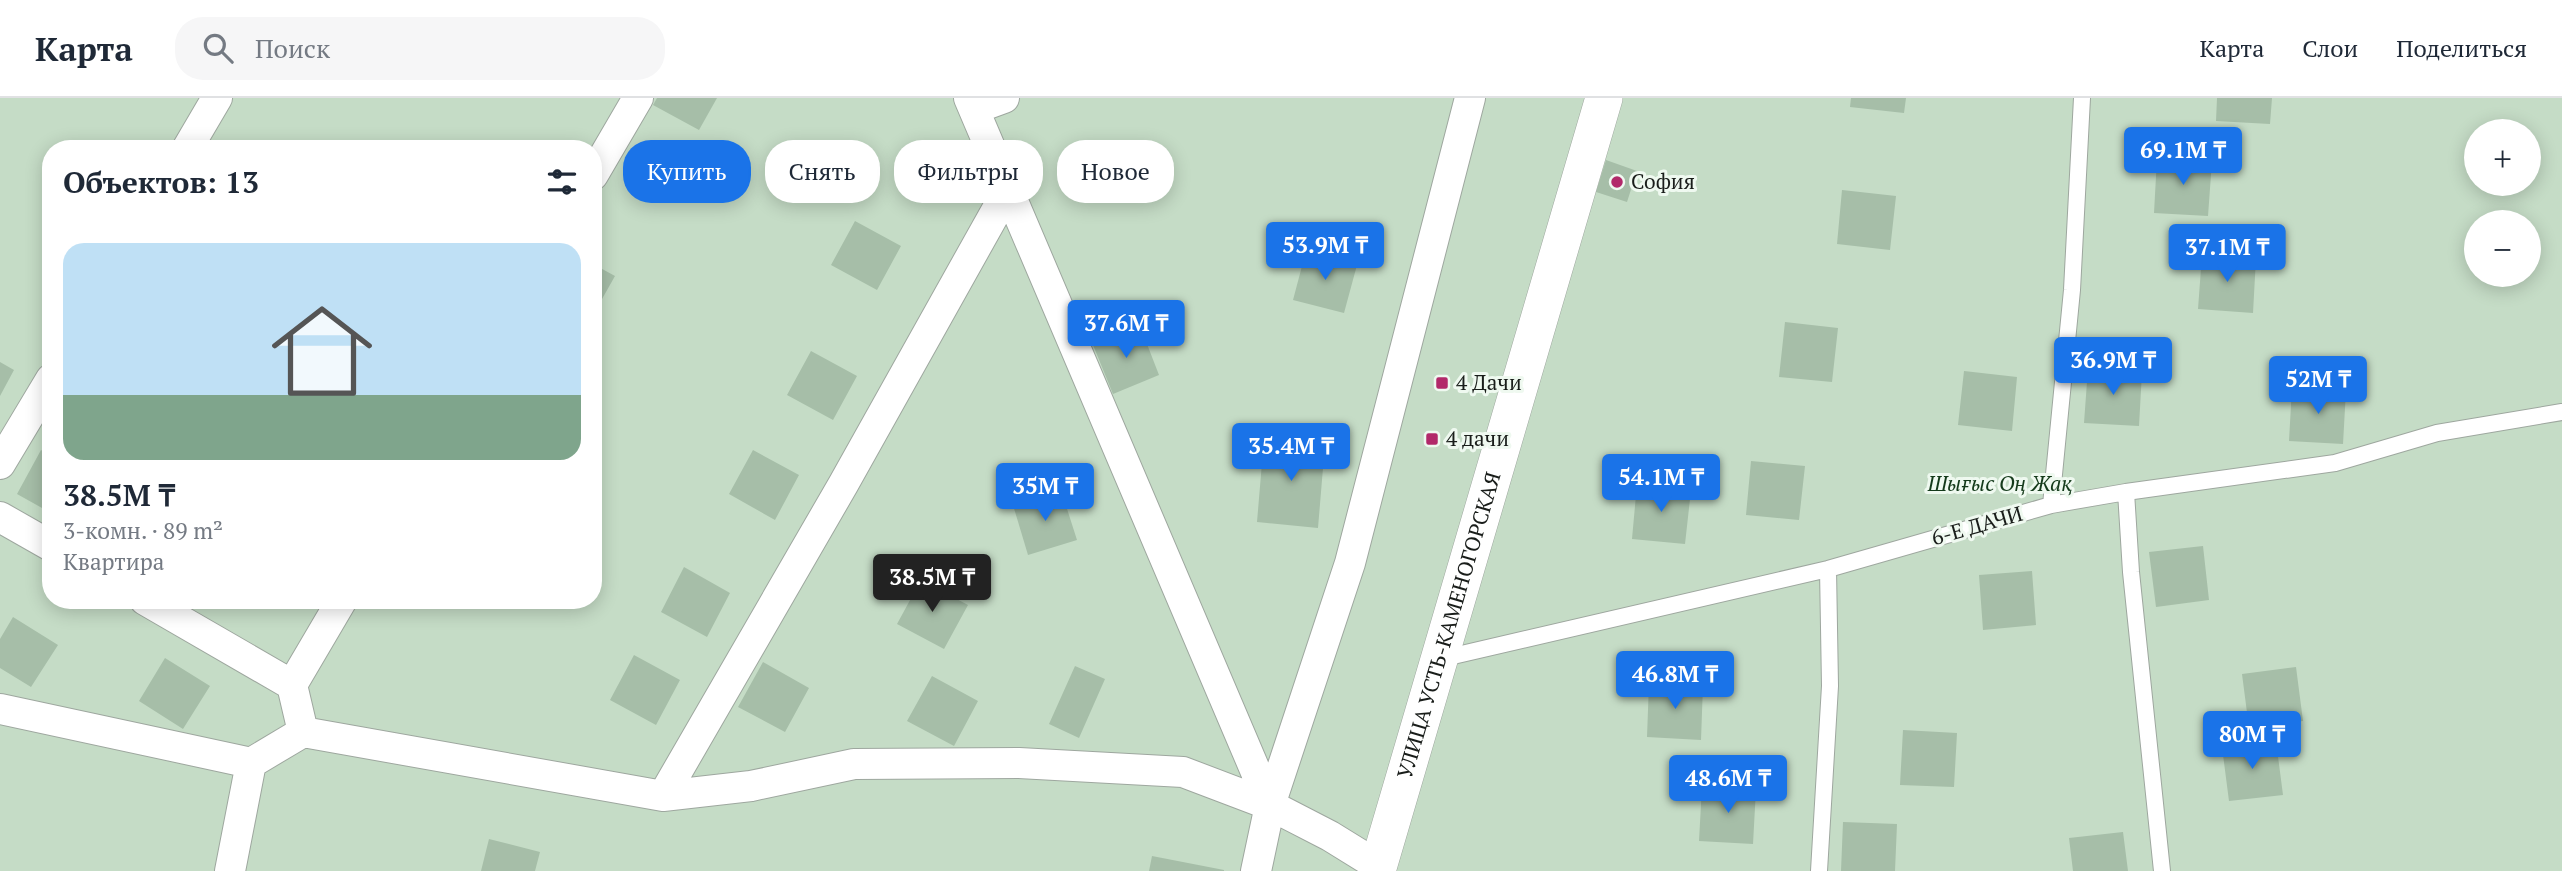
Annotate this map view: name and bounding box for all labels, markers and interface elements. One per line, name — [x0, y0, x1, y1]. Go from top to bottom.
search box — [175, 17, 665, 80]
text: Карта — [35, 27, 133, 70]
icon: search — [199, 29, 237, 67]
text: Поиск — [255, 31, 330, 65]
text: Карта — [2199, 32, 2264, 64]
text: Слои — [2302, 32, 2358, 64]
text: Поделиться — [2396, 32, 2527, 64]
map controls — [2464, 119, 2541, 287]
button: + — [2464, 119, 2541, 196]
pin: 69.1M ₸ — [2118, 127, 2248, 187]
text: 69.1M ₸ — [2140, 134, 2226, 165]
chip: Купить — [623, 140, 751, 203]
chip: Снять — [765, 140, 880, 203]
chip: Фильтры — [894, 140, 1043, 203]
chip: Новое — [1057, 140, 1174, 203]
text: Объектов: 13 — [63, 162, 259, 202]
icon: filters — [543, 163, 581, 201]
place label: София — [1631, 167, 1695, 195]
marker: София — [1609, 174, 1625, 190]
button: − — [2464, 210, 2541, 287]
pin: 53.9M ₸ — [1260, 222, 1390, 282]
pin: 37.1M ₸ — [2162, 225, 2292, 284]
text: 53.9M ₸ — [1282, 229, 1368, 260]
text: 37.1M ₸ — [2185, 231, 2269, 262]
icon: home — [259, 288, 385, 414]
pin: 37.6M ₸ — [1061, 300, 1191, 360]
text: 37.6M ₸ — [1084, 307, 1168, 338]
pin: 36.9M ₸ — [2048, 338, 2178, 397]
text: 36.9M ₸ — [2070, 344, 2156, 375]
pin: 52M ₸ — [2269, 356, 2367, 416]
text: 52M ₸ — [2285, 363, 2351, 394]
place label: 4 Дачи — [1456, 368, 1522, 396]
marker: 4 Дачи — [1434, 375, 1450, 391]
pin: 35.4M ₸ — [1226, 424, 1356, 483]
place label: 4 дачи — [1446, 424, 1509, 452]
text: 35.4M ₸ — [1248, 430, 1334, 461]
marker: 4 дачи — [1424, 431, 1440, 447]
pin: 54.1M ₸ — [1596, 454, 1726, 514]
text: 54.1M ₸ — [1618, 461, 1704, 492]
pin: 35M ₸ — [996, 464, 1094, 523]
street label: УЛИЦА УСТЬ-КАМЕНОГОРСКАЯ — [1390, 468, 1506, 782]
park label: Шығыс Оң Жақ — [1927, 469, 2072, 497]
text: 35M ₸ — [1012, 470, 1078, 501]
text: 38.5M ₸ — [63, 475, 175, 515]
street label: 6-Е ДАЧИ — [1928, 499, 2025, 551]
text: 3-комн. · 89 m² — [63, 515, 223, 546]
text: Квартира — [63, 546, 164, 577]
pin: 38.5M ₸ — [867, 554, 997, 614]
text: 38.5M ₸ — [889, 561, 975, 592]
pin: 46.8M ₸ — [1610, 652, 1740, 711]
text: 46.8M ₸ — [1632, 658, 1718, 689]
pin: 80M ₸ — [2203, 712, 2301, 771]
text: 80M ₸ — [2219, 718, 2285, 749]
pin: 48.6M ₸ — [1663, 756, 1793, 815]
text: 48.6M ₸ — [1685, 762, 1771, 793]

